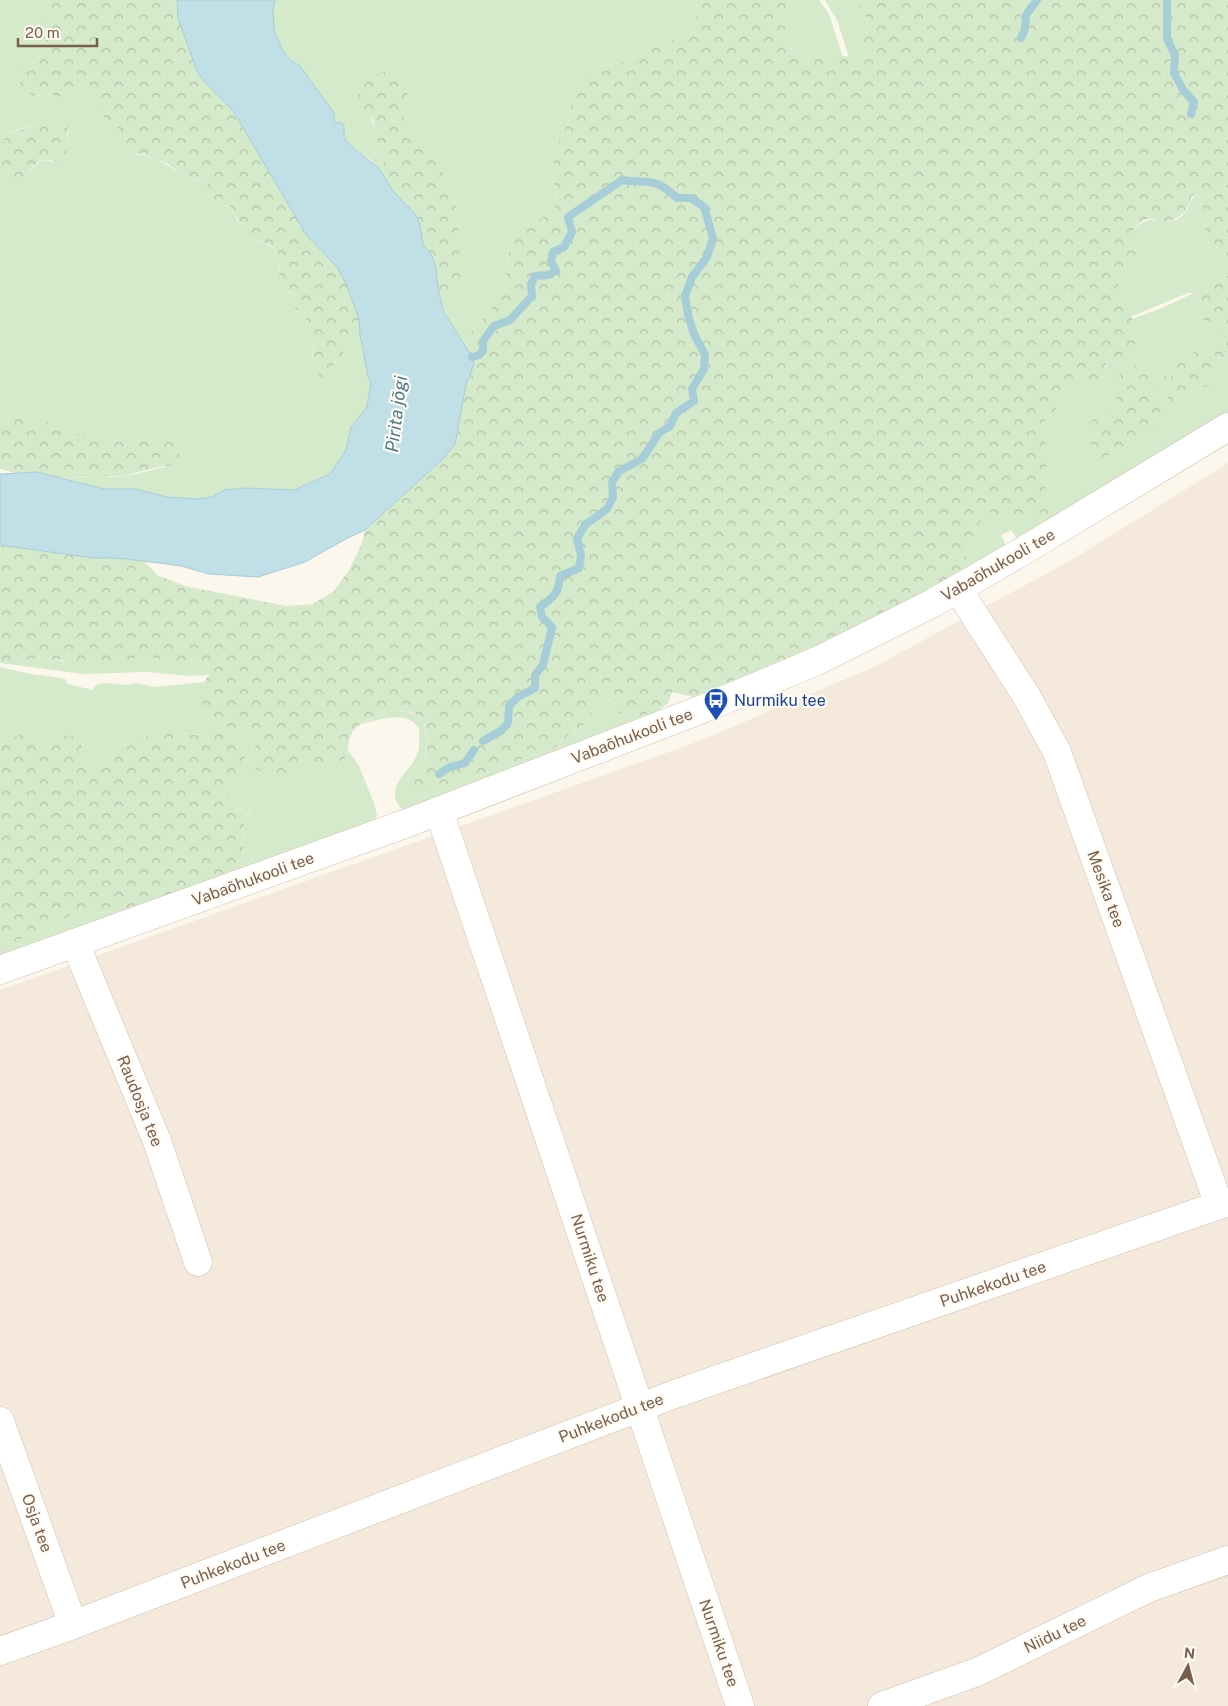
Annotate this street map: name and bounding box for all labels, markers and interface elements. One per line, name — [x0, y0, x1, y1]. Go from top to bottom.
scale bar — [18, 15, 96, 47]
text: 20 m — [25, 24, 60, 41]
water label: Pirita jõgi — [381, 374, 411, 453]
street label: Vabaõhukooli tee — [938, 525, 1058, 605]
bus stop icon: Nurmiku tee — [703, 687, 729, 721]
place label: Nurmiku tee — [734, 691, 826, 710]
street label: Vabaõhukooli tee — [569, 704, 695, 768]
street label: Vabaõhukooli tee — [189, 848, 317, 910]
street label: Mesika tee — [1083, 848, 1129, 930]
street label: Raudosja tee — [113, 1053, 167, 1149]
street label: Nurmiku tee — [567, 1211, 613, 1305]
street label: Puhkekodu tee — [937, 1257, 1049, 1311]
street label: Puhkekodu tee — [556, 1389, 666, 1447]
street label: Osja tee — [18, 1491, 56, 1555]
street label: Puhkekodu tee — [178, 1535, 288, 1593]
street label: Nurmiku tee — [695, 1597, 743, 1689]
street label: Niidu tee — [1021, 1611, 1089, 1657]
north arrow — [1163, 1641, 1213, 1691]
text: N — [1183, 1644, 1196, 1662]

